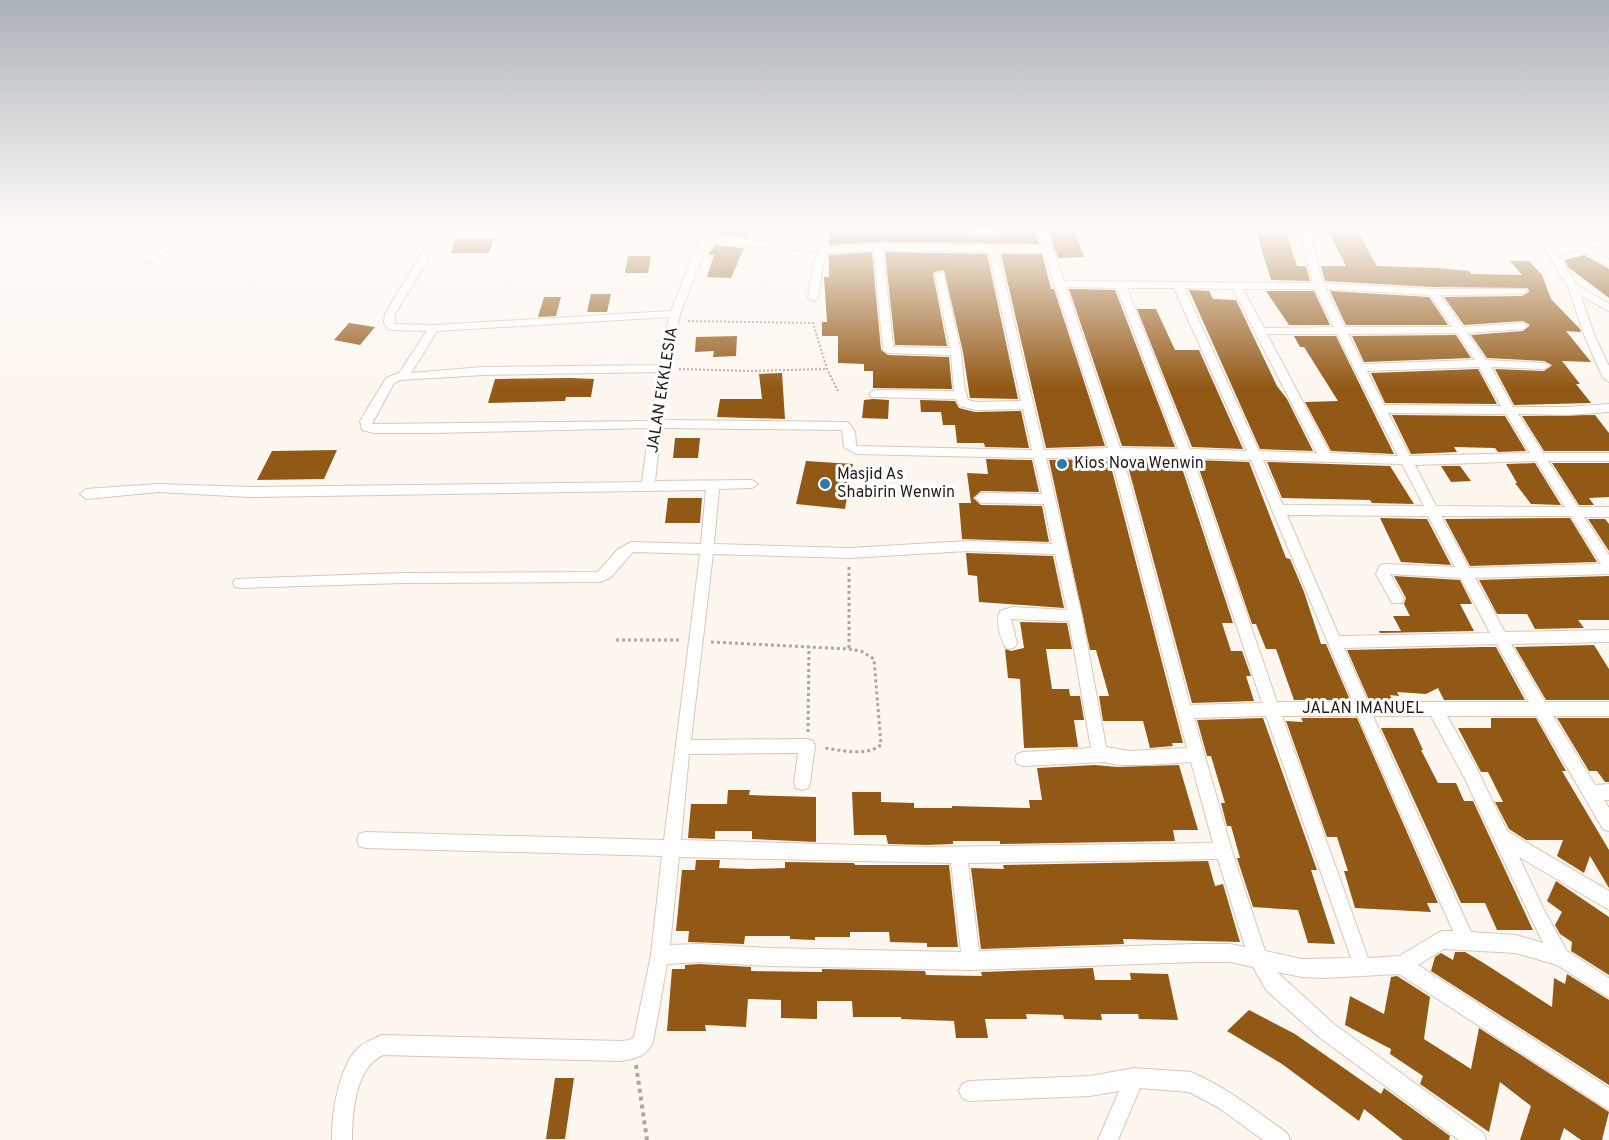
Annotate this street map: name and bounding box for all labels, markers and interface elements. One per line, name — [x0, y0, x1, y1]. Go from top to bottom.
street label: JALAN EKKLESIA — [643, 326, 683, 454]
place label: Kios Nova Wenwin — [1074, 454, 1204, 474]
marker: Kios Nova Wenwin — [1055, 457, 1069, 471]
place label: Masjid As Shabirin Wenwin — [837, 465, 955, 503]
marker: Masjid As Shabirin Wenwin — [818, 477, 832, 491]
street label: JALAN IMANUEL — [1302, 699, 1424, 719]

